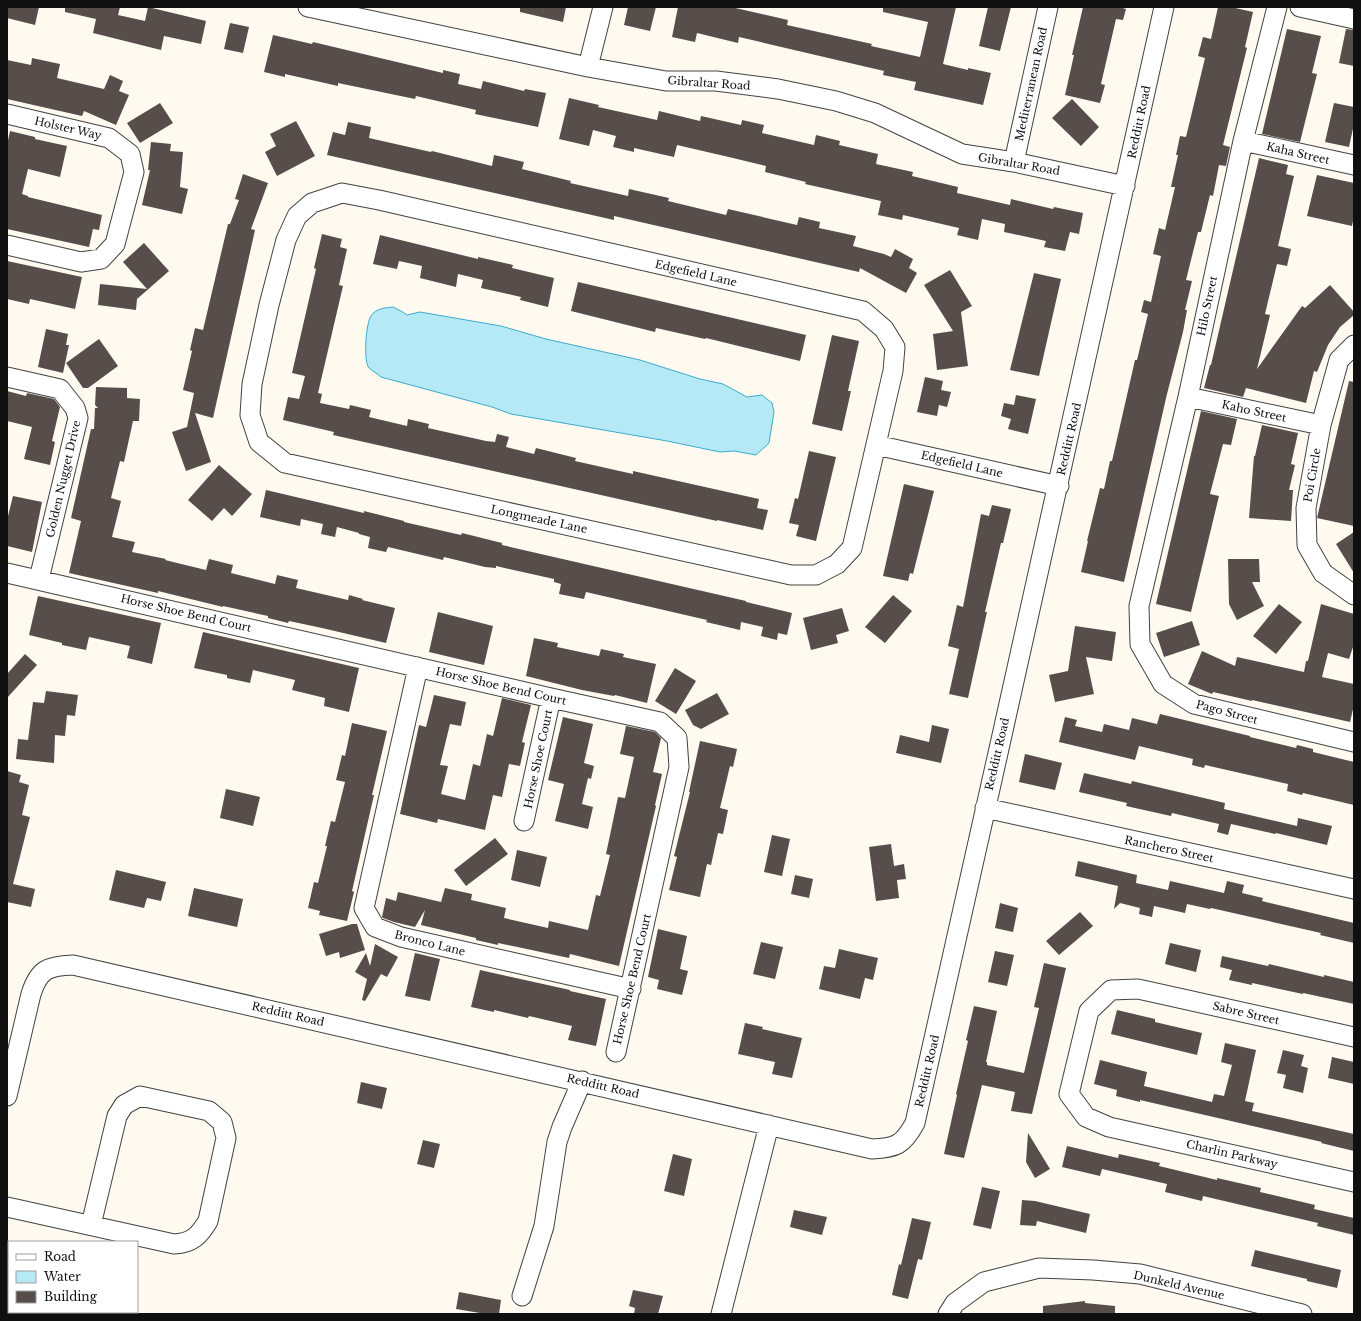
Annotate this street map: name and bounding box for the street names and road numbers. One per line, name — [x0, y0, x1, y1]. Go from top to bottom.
street label: Mediterranean Road — [1012, 25, 1050, 142]
street label: Gibraltar Road — [667, 73, 751, 93]
street label: Redditt Road — [1124, 84, 1154, 160]
street label: Holster Way — [33, 113, 103, 143]
street label: Kaha Street — [1265, 139, 1332, 167]
street label: Gibraltar Road — [977, 150, 1062, 178]
street label: Edgefield Lane — [654, 257, 738, 289]
street label: Hilo Street — [1194, 274, 1220, 337]
street label: Kaho Street — [1220, 397, 1288, 425]
street label: Redditt Road — [1054, 401, 1084, 477]
street label: Golden Nugget Drive — [43, 419, 83, 539]
street label: Poi Circle — [1300, 447, 1324, 503]
street label: Edgefield Lane — [920, 448, 1004, 480]
street label: Longmeade Lane — [489, 502, 589, 536]
street label: Horse Shoe Bend Court — [119, 591, 254, 635]
street label: Horse Shoe Bend Court — [434, 664, 569, 708]
street label: Pago Street — [1195, 697, 1260, 727]
street label: Horse Shoe Court — [521, 707, 556, 810]
street label: Redditt Road — [982, 716, 1012, 792]
street label: Ranchero Street — [1123, 833, 1216, 865]
street label: Horse Shoe Bend Court — [610, 911, 654, 1046]
street label: Bronco Lane — [393, 927, 467, 959]
street label: Redditt Road — [250, 999, 326, 1029]
street label: Sabre Street — [1211, 999, 1282, 1028]
street label: Redditt Road — [912, 1033, 942, 1109]
street label: Redditt Road — [565, 1071, 641, 1101]
street label: Charlin Parkway — [1185, 1137, 1279, 1171]
street label: Dunkeld Avenue — [1132, 1268, 1226, 1302]

